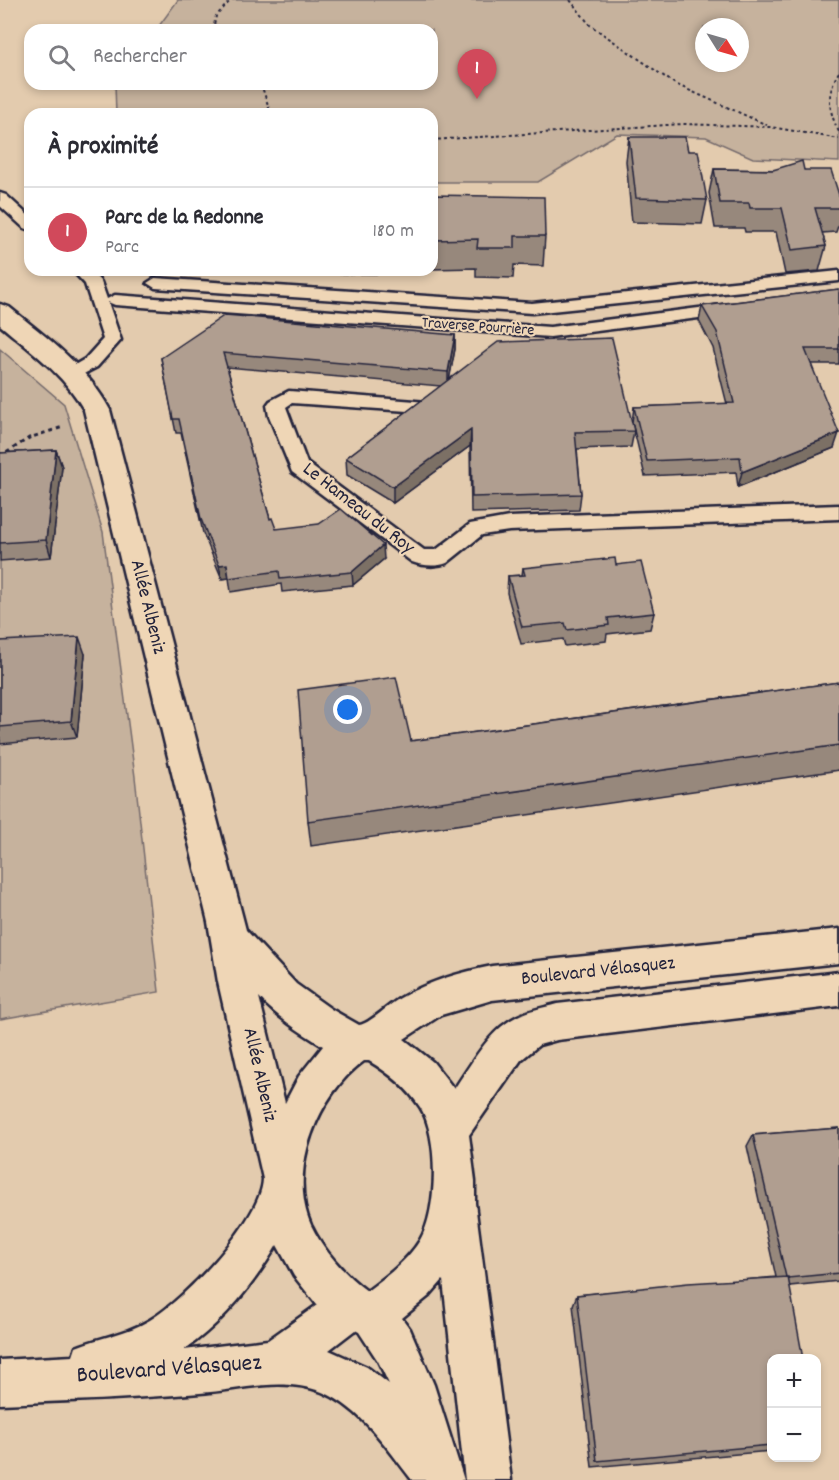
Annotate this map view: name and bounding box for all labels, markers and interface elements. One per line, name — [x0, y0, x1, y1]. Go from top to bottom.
north arrow — [695, 18, 749, 72]
search box — [24, 24, 438, 90]
icon: search — [45, 41, 78, 74]
text: Rechercher — [93, 42, 187, 73]
pin: 1 — [458, 50, 496, 99]
text: À proximité — [48, 129, 158, 166]
text: Parc de la Redonne — [105, 203, 264, 234]
text: 1 — [65, 218, 70, 246]
text: 180 m — [372, 218, 414, 246]
text: Parc — [105, 234, 139, 262]
street label: Traverse Pourrière — [421, 312, 535, 342]
street label: Le Hameau du Roy — [296, 456, 421, 562]
street label: Allée Albeniz — [122, 557, 172, 657]
your location — [333, 695, 362, 724]
street label: Boulevard Vélasquez — [520, 950, 677, 994]
street label: Allée Albeniz — [235, 1025, 284, 1125]
street label: Boulevard Vélasquez — [75, 1347, 263, 1393]
map controls — [767, 1354, 821, 1462]
button: + — [767, 1354, 821, 1408]
button: − — [767, 1408, 821, 1462]

